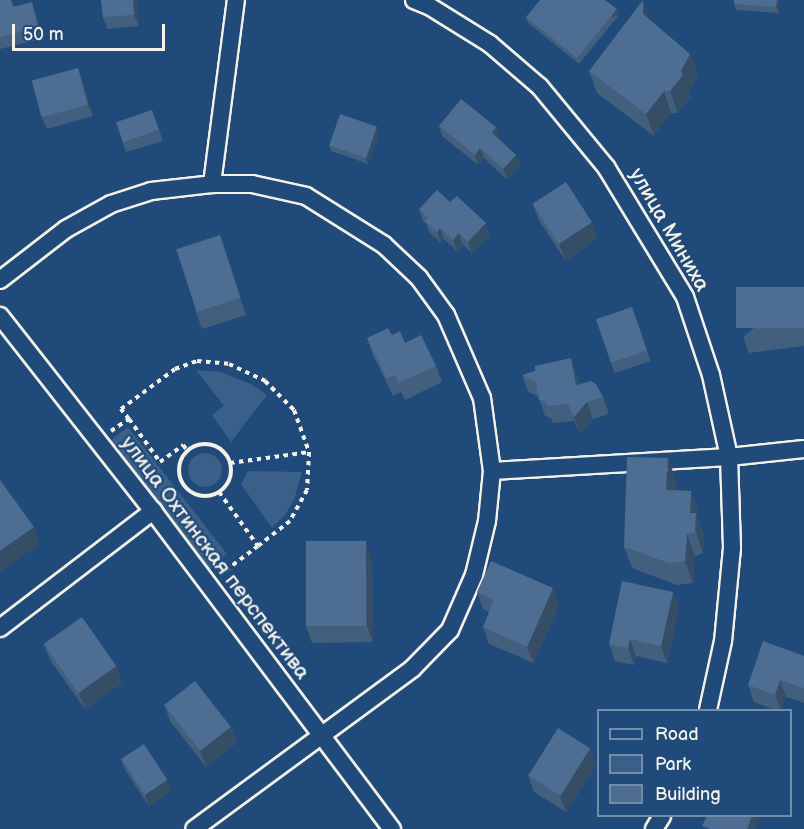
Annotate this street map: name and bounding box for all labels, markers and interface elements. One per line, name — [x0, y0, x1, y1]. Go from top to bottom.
scale bar — [15, 12, 168, 50]
text: 50 m — [23, 24, 64, 45]
street label: улица Миниха — [624, 164, 714, 296]
street label: улица Охтинская перспектива — [115, 431, 315, 685]
legend — [597, 709, 792, 817]
text: Road — [655, 724, 699, 745]
text: Park — [655, 754, 691, 775]
text: Building — [655, 784, 721, 805]

